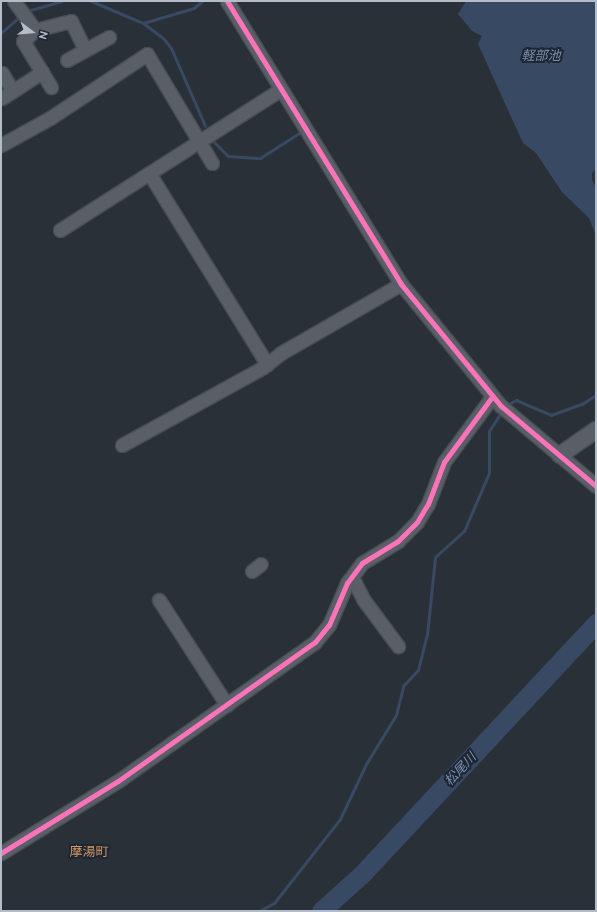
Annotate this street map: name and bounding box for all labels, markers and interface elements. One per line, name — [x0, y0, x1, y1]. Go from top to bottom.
north arrow — [12, 12, 52, 52]
text: N — [37, 30, 50, 41]
water label: 軽部池 — [522, 47, 560, 63]
water label: 松尾川 — [441, 749, 479, 789]
district label: 摩湯町 — [70, 843, 108, 859]

